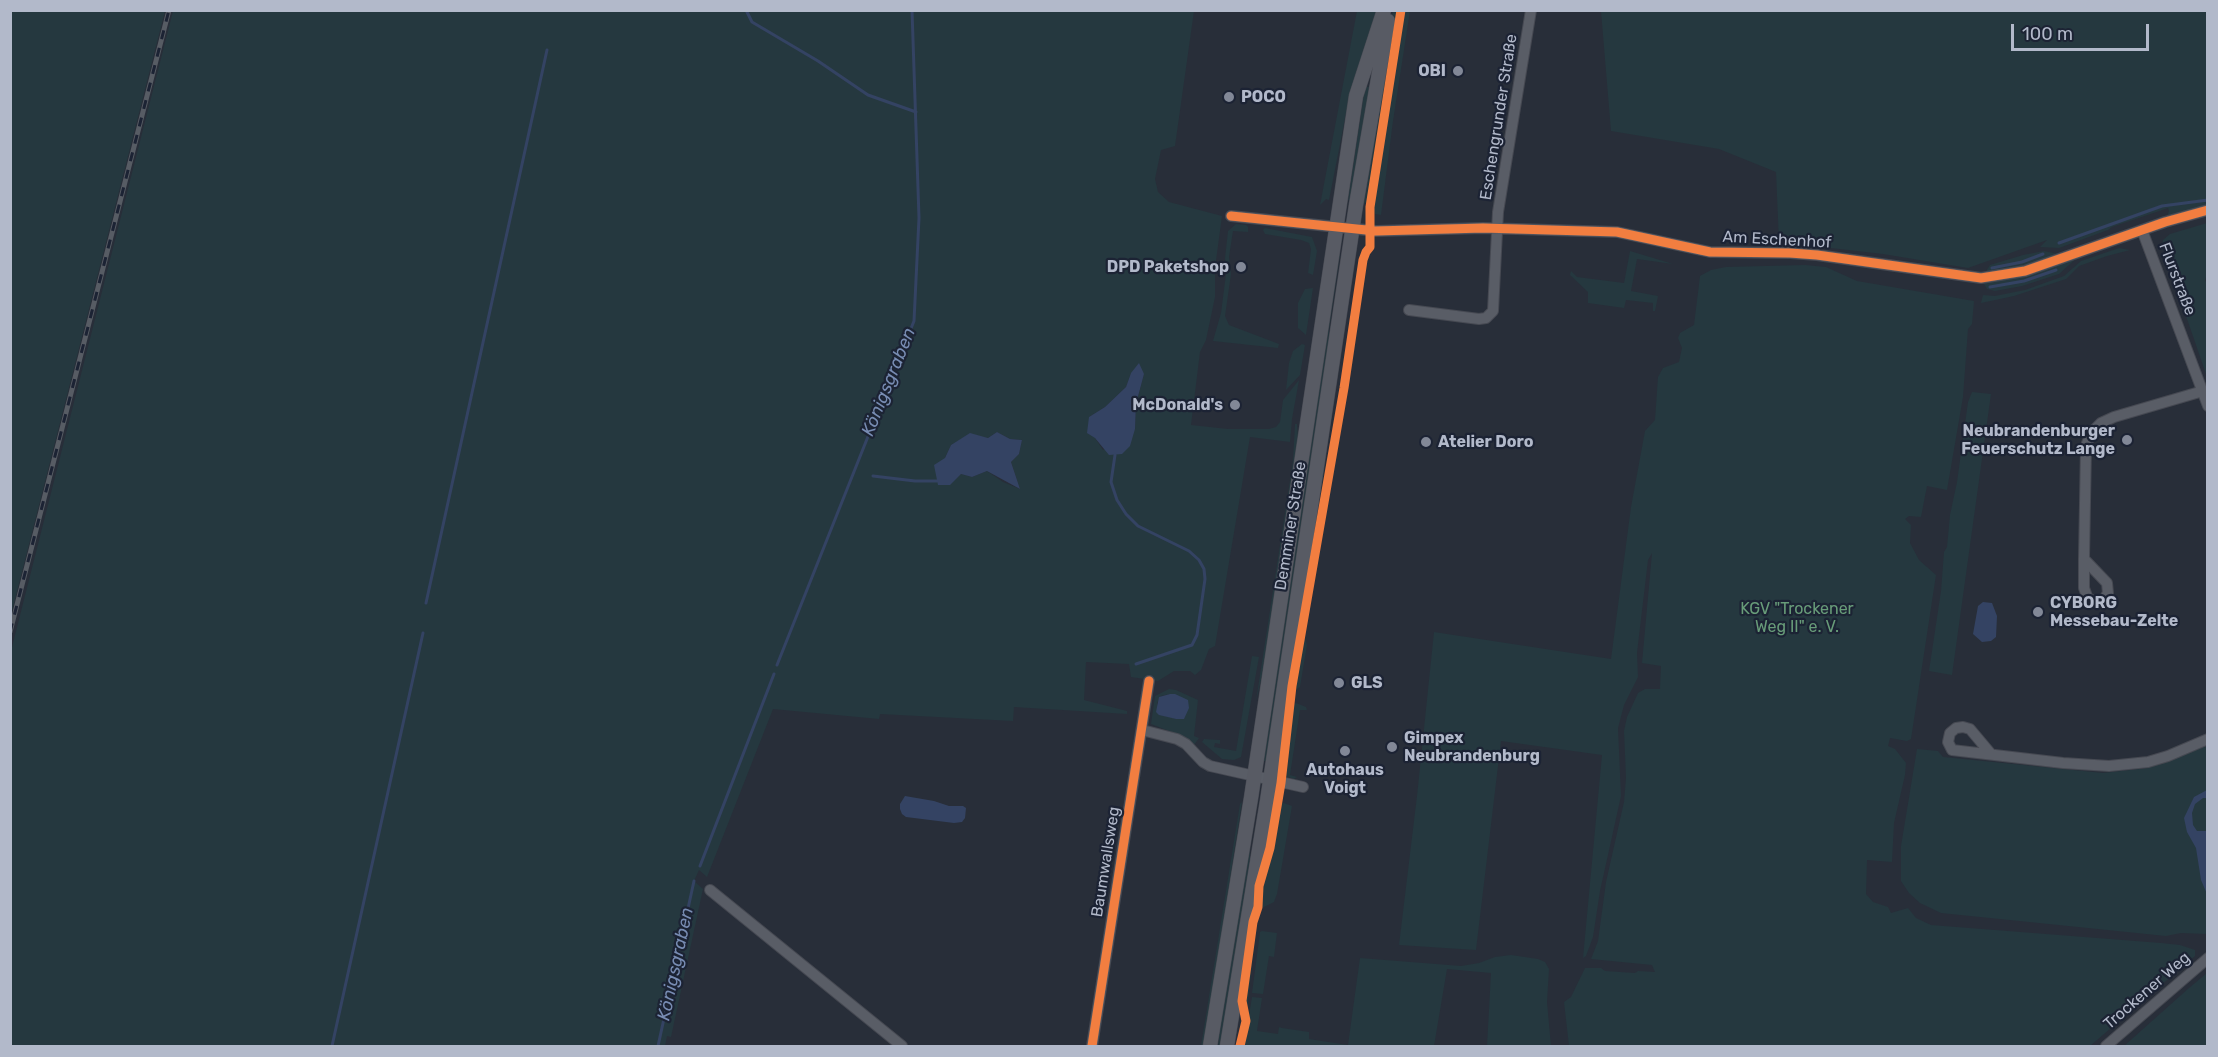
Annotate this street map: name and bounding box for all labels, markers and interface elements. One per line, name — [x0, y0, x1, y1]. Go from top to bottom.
scale bar — [2014, 12, 2152, 50]
text: 100 m — [2022, 23, 2073, 45]
street label: Eschengrunder Straße — [1476, 33, 1522, 201]
place label: OBI — [1418, 61, 1446, 81]
marker: OBI — [1451, 64, 1465, 78]
place label: POCO — [1241, 87, 1286, 107]
marker: POCO — [1222, 90, 1236, 104]
street label: Am Eschenhof — [1722, 228, 1832, 252]
street label: Flurstraße — [2154, 240, 2200, 318]
place label: DPD Paketshop — [1107, 257, 1229, 277]
marker: DPD Paketshop — [1234, 260, 1248, 274]
water label: Königsgraben — [857, 325, 921, 439]
place label: McDonald's — [1132, 395, 1223, 415]
marker: McDonald's — [1228, 398, 1242, 412]
place label: Neubrandenburger Feuerschutz Lange — [1961, 421, 2115, 459]
place label: Atelier Doro — [1438, 432, 1533, 452]
marker: Neubrandenburger Feuerschutz Lange — [2120, 433, 2134, 447]
marker: Atelier Doro — [1419, 435, 1433, 449]
street label: Demminer Straße — [1271, 460, 1311, 592]
place label: CYBORG Messebau-Zelte — [2050, 593, 2178, 631]
park label: KGV "Trockener Weg II" e. V. — [1740, 599, 1854, 637]
marker: CYBORG Messebau-Zelte — [2031, 605, 2045, 619]
place label: GLS — [1351, 673, 1383, 693]
marker: GLS — [1332, 676, 1346, 690]
place label: Gimpex Neubrandenburg — [1404, 728, 1540, 766]
marker: Gimpex Neubrandenburg — [1385, 740, 1399, 754]
marker: Autohaus Voigt — [1338, 744, 1352, 758]
place label: Autohaus Voigt — [1306, 760, 1384, 798]
street label: Baumwallsweg — [1088, 805, 1124, 919]
water label: Königsgraben — [653, 905, 699, 1023]
street label: Trockener Weg — [2100, 948, 2194, 1034]

